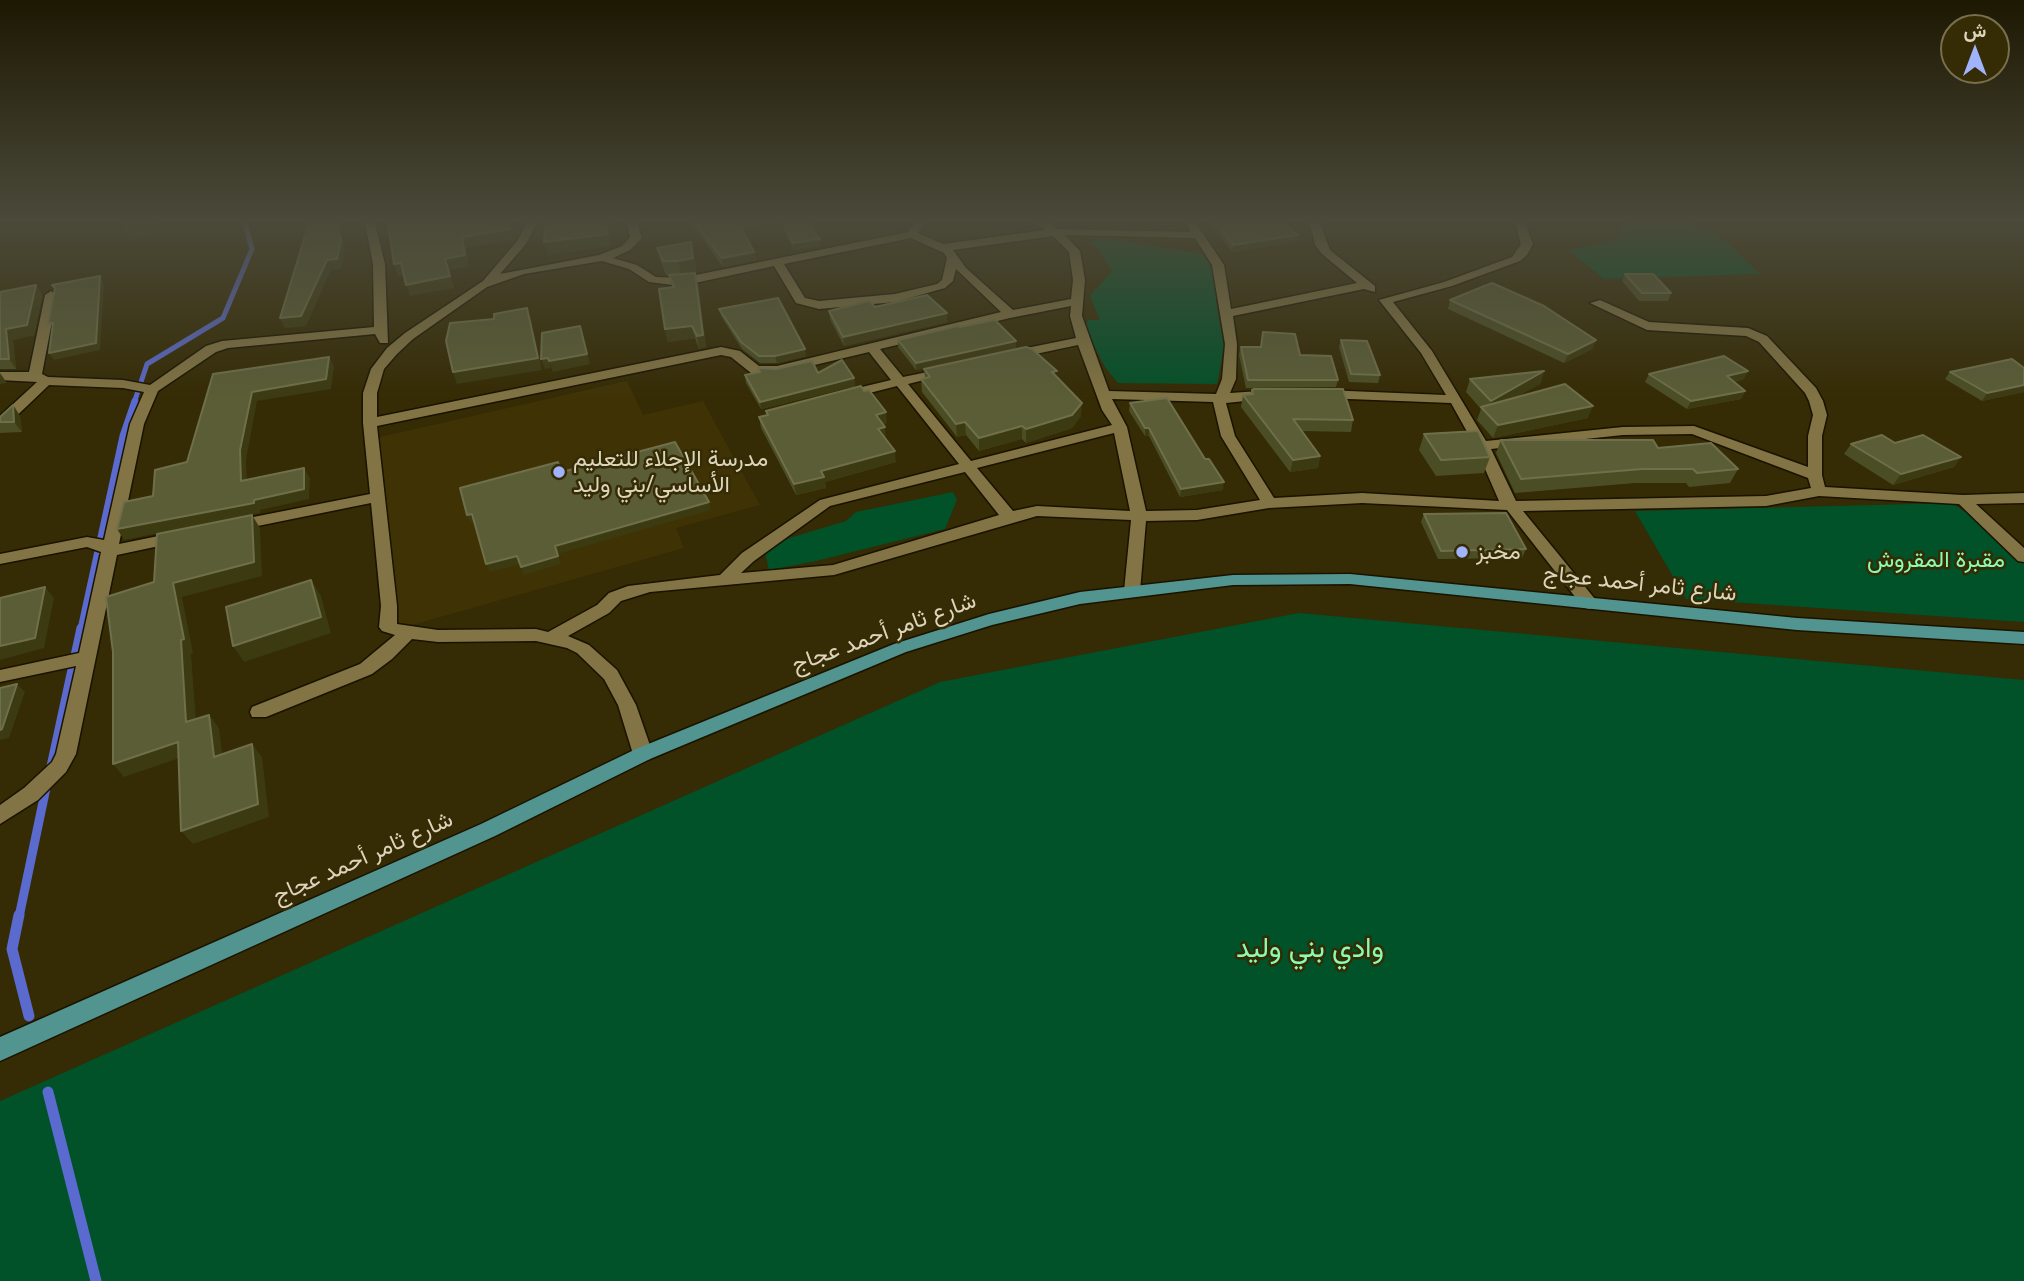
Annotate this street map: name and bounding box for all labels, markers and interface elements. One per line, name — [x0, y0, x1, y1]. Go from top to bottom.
north arrow — [1940, 14, 2010, 84]
text: ش — [1964, 17, 1986, 43]
place label: مدرسة الإجلاء للتعليم الأساسي/بني وليد — [573, 445, 768, 499]
marker: مدرسة الإجلاء للتعليم الأساسي/بني وليد — [551, 464, 567, 480]
place label: مخبز — [1476, 538, 1521, 566]
marker: مخبز — [1454, 544, 1470, 560]
park label: مقبرة المقروش — [1867, 546, 2005, 574]
street label: شارع ثامر أحمد عجاج — [1542, 560, 1738, 608]
street label: شارع ثامر أحمد عجاج — [788, 587, 980, 679]
street label: شارع ثامر أحمد عجاج — [269, 806, 457, 910]
park label: وادي بني وليد — [1236, 932, 1384, 966]

